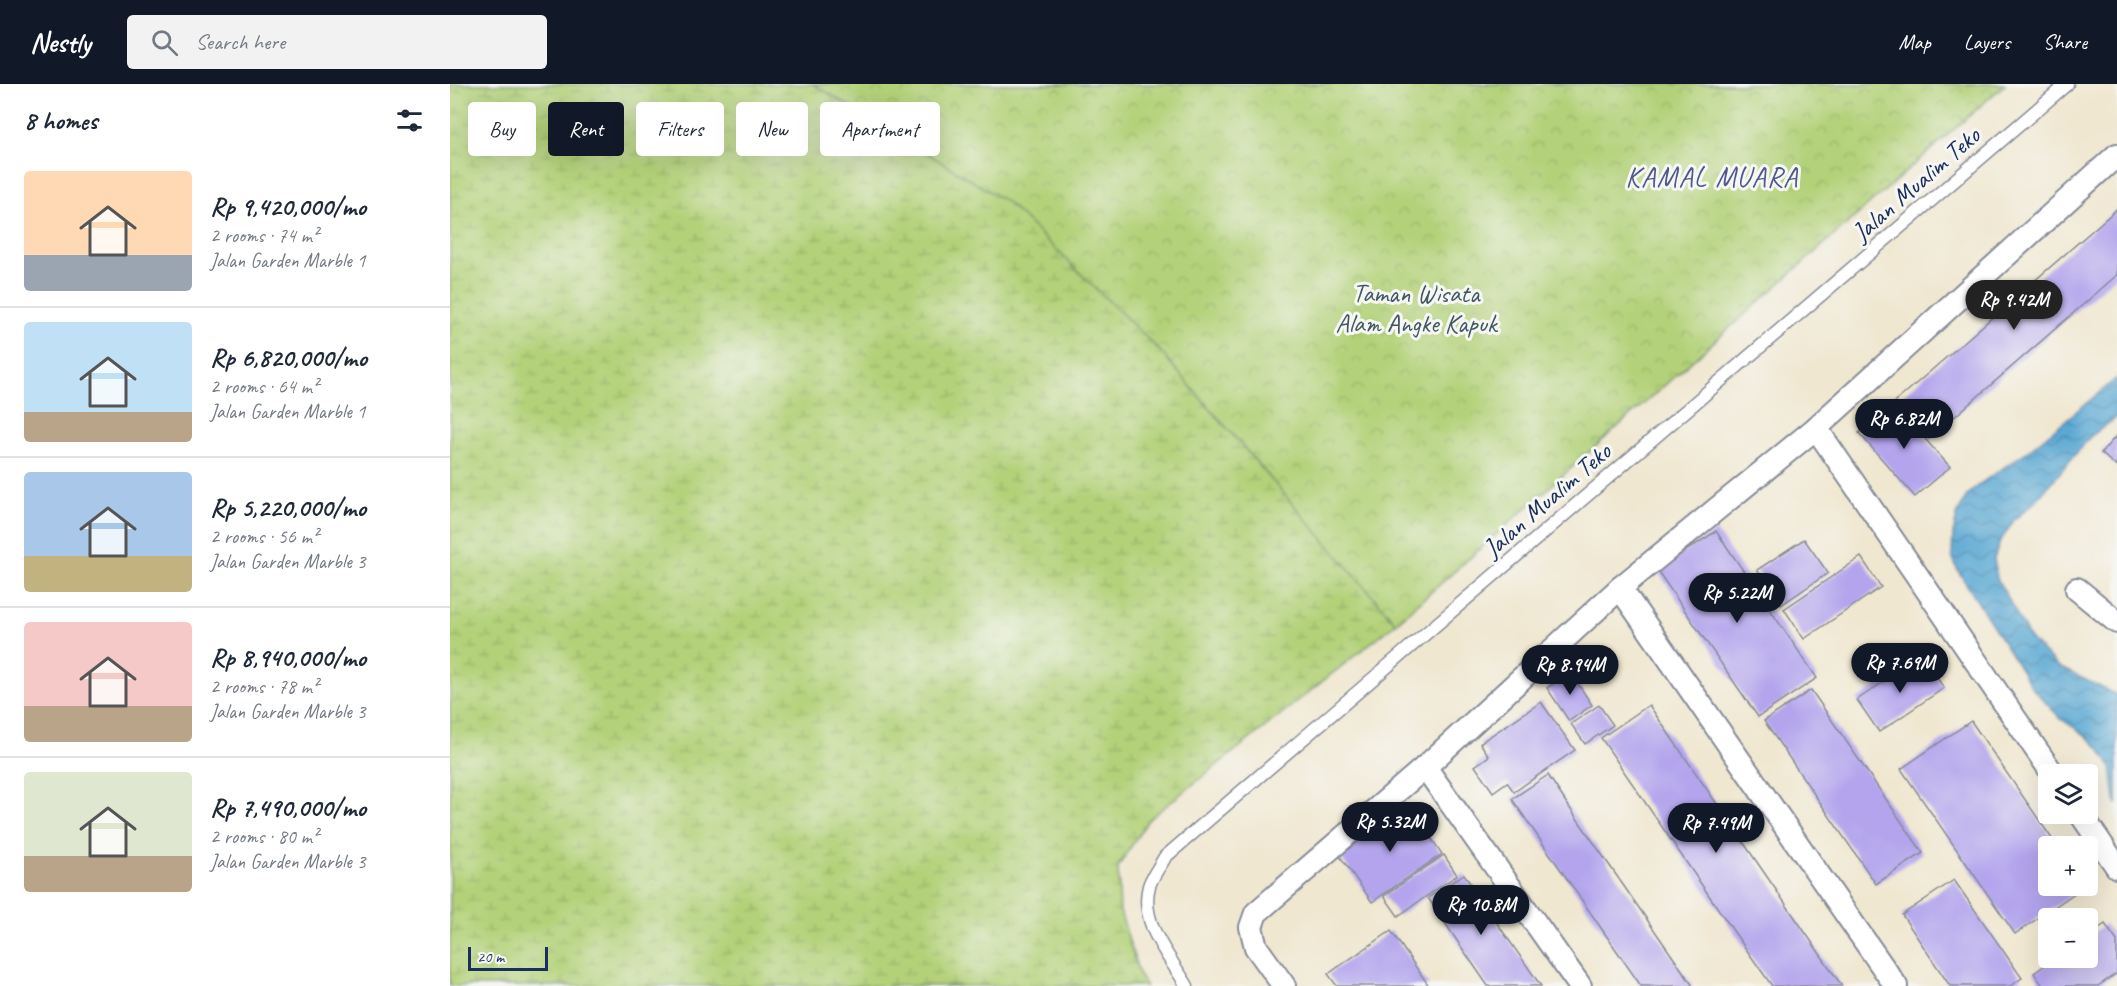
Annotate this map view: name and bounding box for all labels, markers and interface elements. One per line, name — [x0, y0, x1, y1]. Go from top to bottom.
search box — [127, 15, 547, 69]
text: Nestly — [30, 25, 91, 60]
icon: search — [148, 26, 181, 59]
text: Search here — [196, 28, 285, 56]
text: Map — [1898, 29, 1931, 55]
text: Layers — [1964, 29, 2010, 55]
text: Share — [2043, 29, 2087, 55]
chip: Buy — [468, 102, 536, 156]
chip: Rent — [548, 102, 624, 156]
chip: Filters — [636, 102, 724, 156]
chip: New — [736, 102, 808, 156]
chip: Apartment — [820, 102, 940, 156]
text: 8 homes — [24, 104, 97, 137]
icon: filters — [393, 104, 426, 137]
street label: Jalan Mualim Teko — [1844, 118, 1988, 250]
district label: KAMAL MUARA — [1626, 159, 1799, 194]
text: Rp 9,420,000/mo — [210, 190, 366, 223]
icon: home — [72, 195, 144, 267]
text: 2 rooms · 74 m² — [210, 223, 318, 248]
text: Jalan Garden Marble 1 — [210, 248, 366, 273]
park label: Taman Wisata Alam Angke Kapuk — [1336, 277, 1499, 340]
pin: Rp 9.42M — [1952, 280, 2076, 331]
text: Rp 9.42M — [1980, 287, 2048, 312]
text: Rp 6,820,000/mo — [210, 341, 367, 374]
icon: home — [72, 346, 144, 418]
text: 2 rooms · 64 m² — [210, 374, 318, 399]
text: Jalan Garden Marble 1 — [210, 399, 366, 424]
pin: Rp 6.82M — [1842, 399, 1966, 450]
text: Rp 6.82M — [1869, 406, 1939, 431]
street label: Jalan Mualim Teko — [1475, 434, 1619, 566]
text: Rp 5,220,000/mo — [210, 491, 366, 524]
icon: home — [72, 496, 144, 568]
text: 2 rooms · 56 m² — [210, 524, 318, 549]
text: Jalan Garden Marble 3 — [210, 549, 366, 574]
pin: Rp 5.22M — [1675, 573, 1799, 624]
text: Rp 5.22M — [1703, 580, 1771, 605]
text: Rp 8,940,000/mo — [210, 641, 366, 674]
pin: Rp 7.69M — [1838, 643, 1962, 694]
pin: Rp 8.94M — [1508, 645, 1632, 696]
icon: home — [72, 646, 144, 718]
text: Rp 7.69M — [1865, 650, 1935, 675]
text: Rp 8.94M — [1536, 652, 1604, 677]
text: 2 rooms · 78 m² — [210, 674, 318, 699]
text: Jalan Garden Marble 3 — [210, 699, 366, 724]
map controls — [2038, 764, 2098, 968]
button: layers — [2038, 764, 2098, 824]
text: Rp 7,490,000/mo — [210, 791, 366, 824]
icon: home — [72, 796, 144, 868]
pin: Rp 5.32M — [1328, 802, 1452, 853]
pin: Rp 7.49M — [1654, 803, 1778, 854]
text: Rp 5.32M — [1356, 809, 1424, 834]
text: Rp 7.49M — [1682, 810, 1750, 835]
text: 2 rooms · 80 m² — [210, 824, 318, 849]
button: + — [2038, 836, 2098, 896]
text: Jalan Garden Marble 3 — [210, 849, 366, 874]
pin: Rp 10.8M — [1419, 885, 1543, 936]
text: Rp 10.8M — [1446, 892, 1516, 917]
button: − — [2038, 908, 2098, 968]
scale bar — [468, 944, 548, 972]
text: 20 m — [477, 947, 504, 967]

